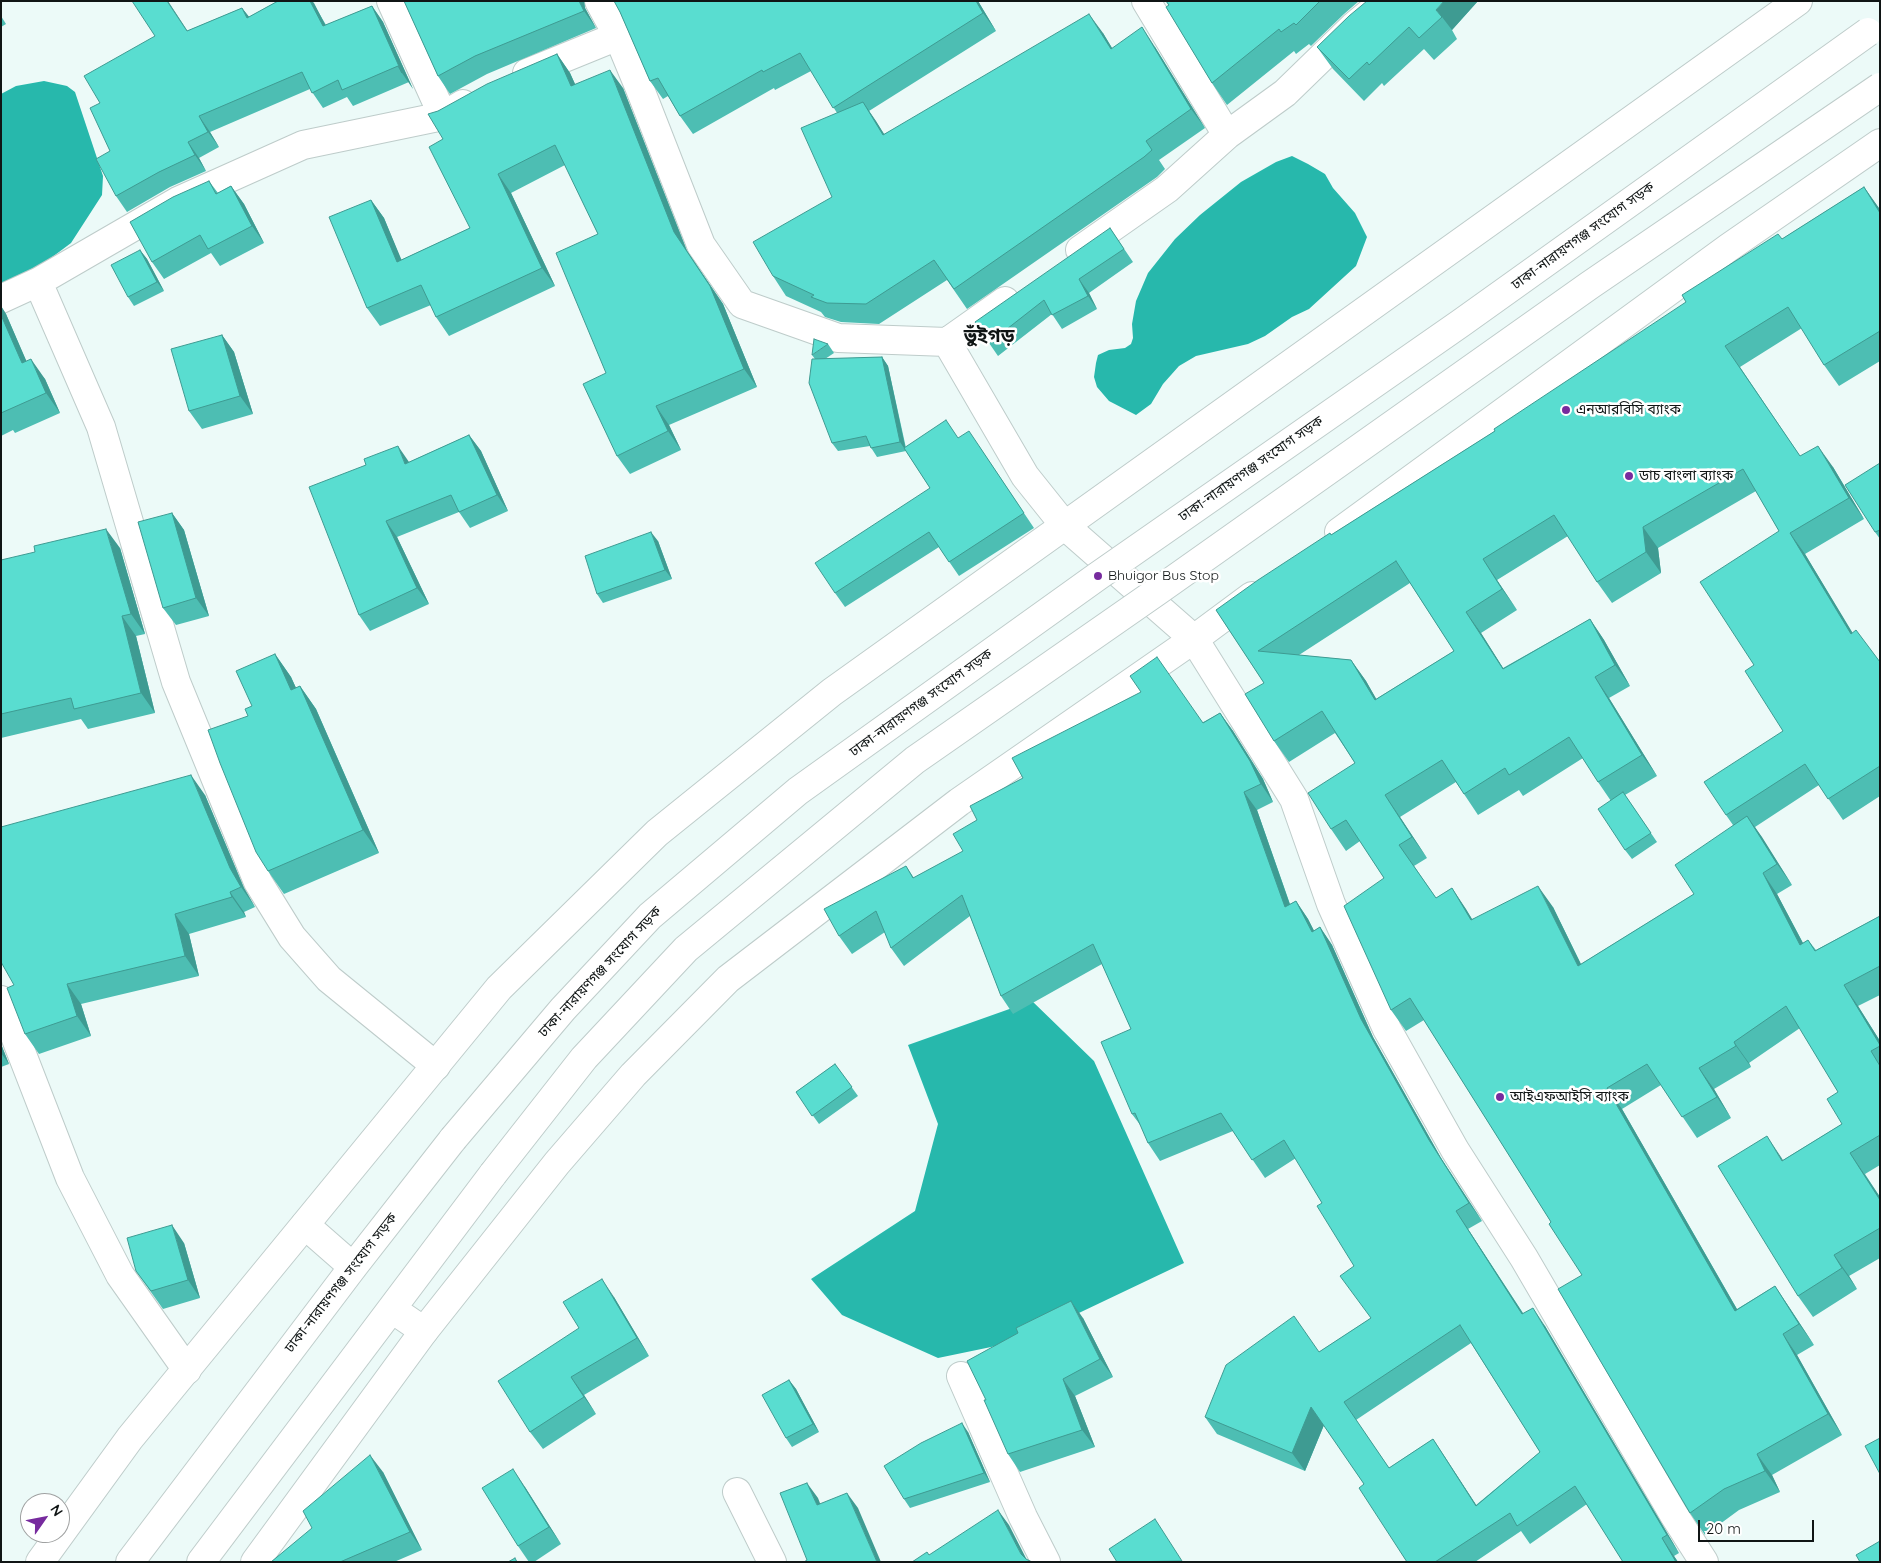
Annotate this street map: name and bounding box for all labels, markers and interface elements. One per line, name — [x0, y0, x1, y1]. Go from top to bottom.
street label: ঢাকা-নারায়ণগঞ্জ সংযোগ সড়ক — [1508, 179, 1658, 293]
district label: ভুঁইগড় — [964, 325, 1014, 347]
place label: এনআরবিসি ব্যাংক — [1576, 402, 1681, 418]
marker: এনআরবিসি ব্যাংক — [1560, 404, 1572, 416]
street label: ঢাকা-নারায়ণগঞ্জ সংযোগ সড়ক — [1176, 413, 1326, 525]
place label: ডাচ বাংলা ব্যাংক — [1639, 468, 1733, 484]
marker: ডাচ বাংলা ব্যাংক — [1623, 470, 1635, 482]
place label: Bhuigor Bus Stop — [1108, 568, 1219, 584]
marker: Bhuigor Bus Stop — [1092, 570, 1104, 582]
street label: ঢাকা-নারায়ণগঞ্জ সংযোগ সড়ক — [846, 646, 996, 760]
street label: ঢাকা-নারায়ণগঞ্জ সংযোগ সড়ক — [535, 903, 665, 1041]
place label: আইএফআইসি ব্যাংক — [1510, 1089, 1629, 1105]
marker: আইএফআইসি ব্যাংক — [1494, 1091, 1506, 1103]
street label: ঢাকা-নারায়ণগঞ্জ সংযোগ সড়ক — [281, 1210, 401, 1356]
north arrow — [20, 1493, 70, 1543]
text: N — [46, 1501, 67, 1520]
scale bar — [1701, 1510, 1817, 1542]
text: 20 m — [1706, 1519, 1741, 1538]

